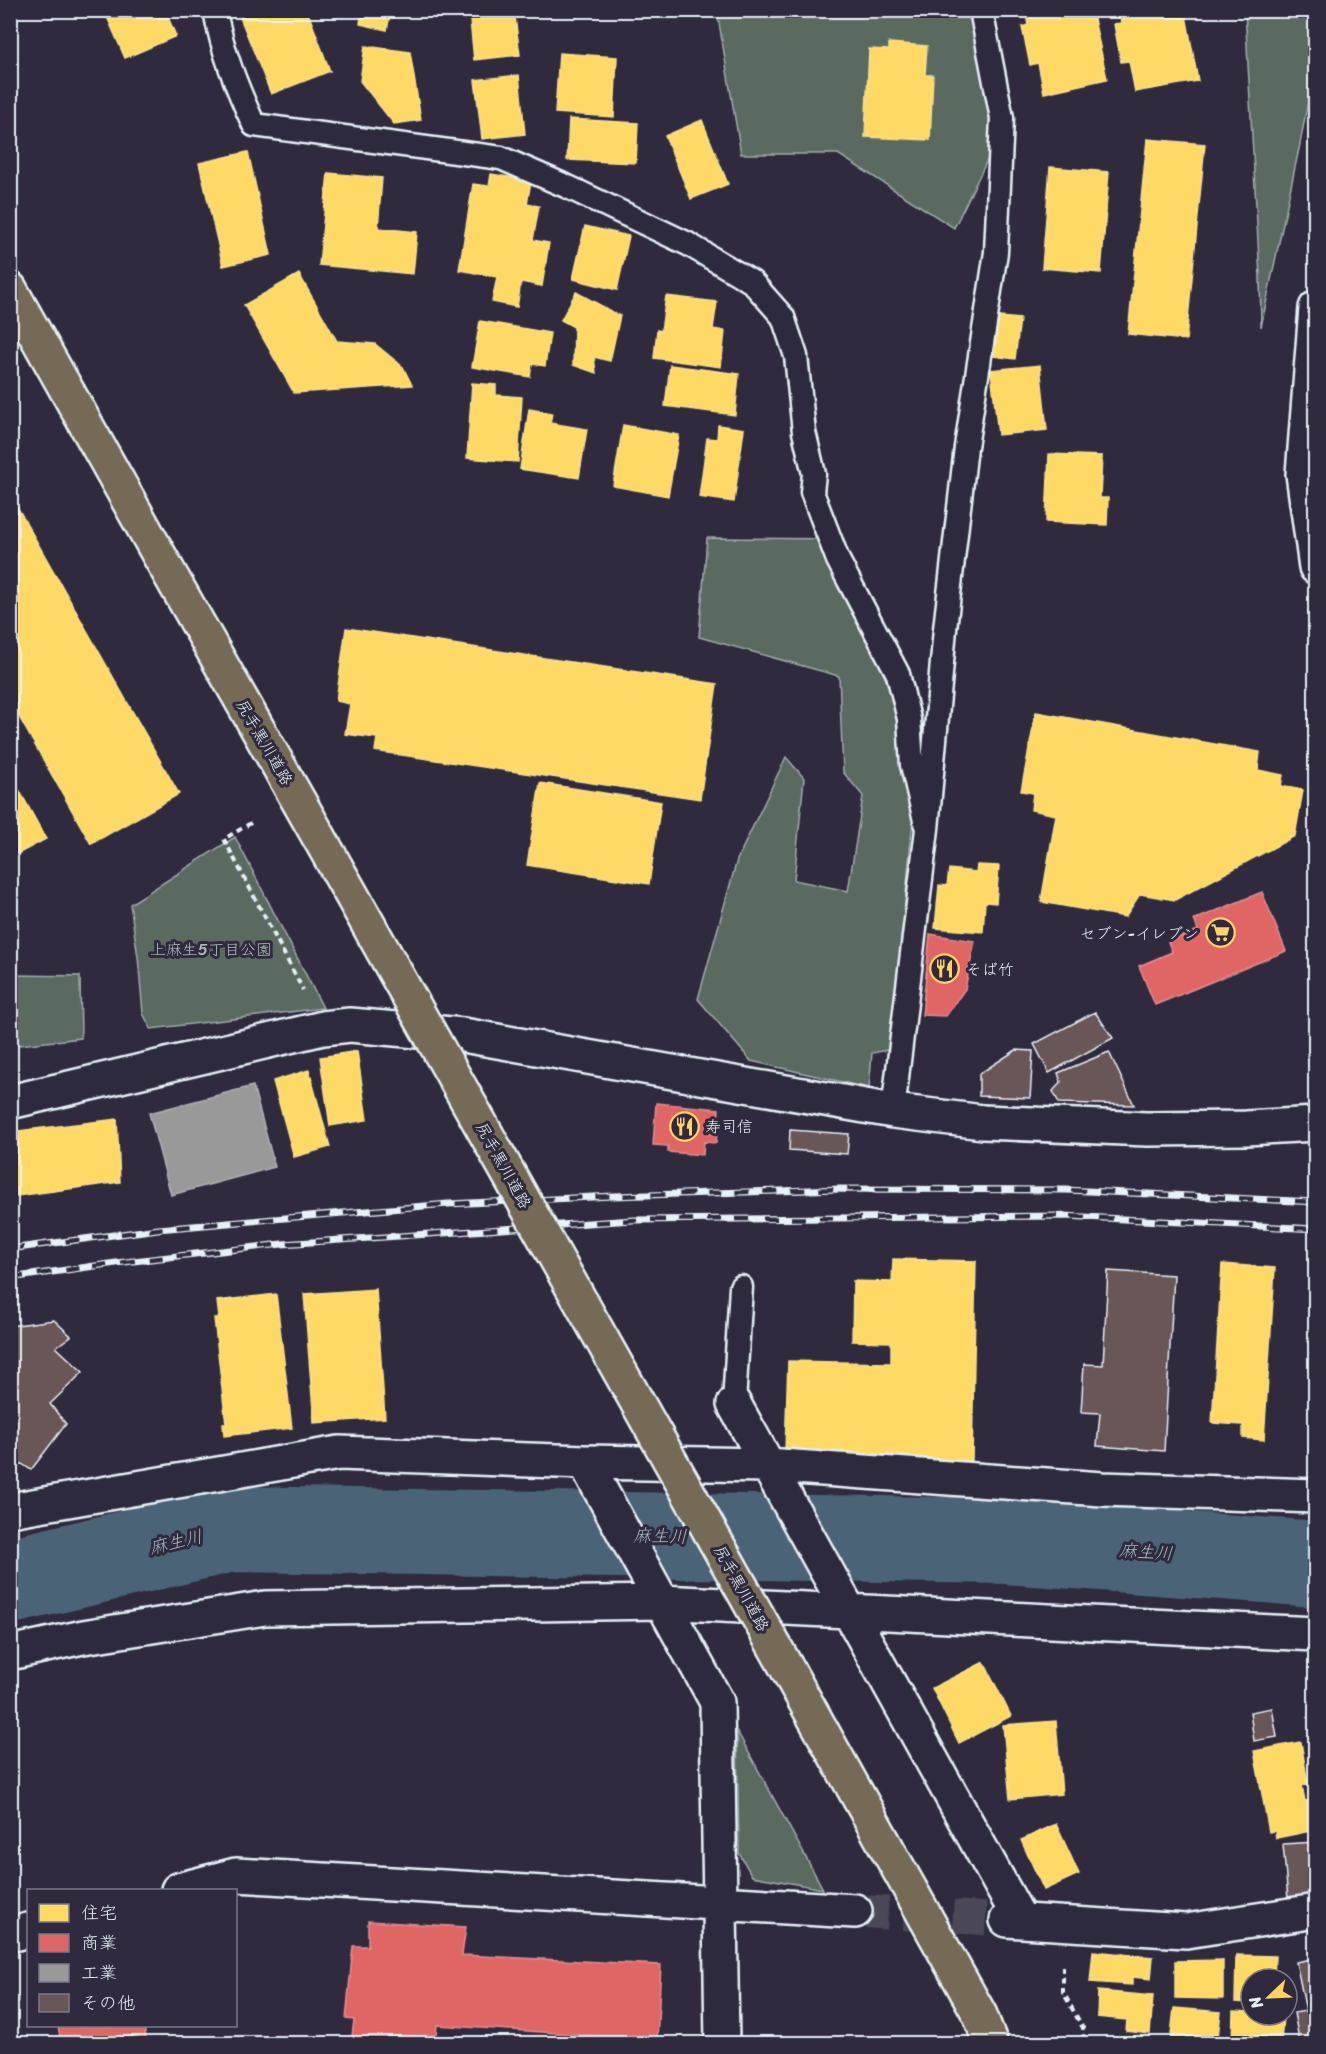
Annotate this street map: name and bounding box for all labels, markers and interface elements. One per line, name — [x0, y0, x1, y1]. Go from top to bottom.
street label: 尻手黒川道路 — [228, 693, 301, 791]
supermarket icon: セブン-イレブン — [1204, 917, 1236, 949]
place label: セブン-イレブン — [1080, 919, 1199, 948]
park label: 上麻生5丁目公園 — [150, 935, 272, 964]
restaurant icon: そば竹 — [929, 953, 961, 985]
place label: そば竹 — [966, 955, 1014, 984]
restaurant icon: 寿司信 — [668, 1110, 700, 1142]
place label: 寿司信 — [705, 1112, 753, 1141]
street label: 尻手黒川道路 — [468, 1116, 540, 1214]
water label: 麻生川 — [146, 1520, 206, 1564]
water label: 麻生川 — [633, 1520, 687, 1552]
water label: 麻生川 — [1118, 1534, 1174, 1570]
street label: 尻手黒川道路 — [706, 1539, 778, 1637]
legend — [27, 1889, 237, 2027]
text: 住宅 — [81, 1897, 117, 1929]
text: 商業 — [81, 1927, 117, 1959]
text: 工業 — [81, 1957, 117, 1989]
north arrow — [1239, 1967, 1299, 2027]
text: その他 — [81, 1987, 135, 2019]
text: N — [1240, 1991, 1272, 2014]

